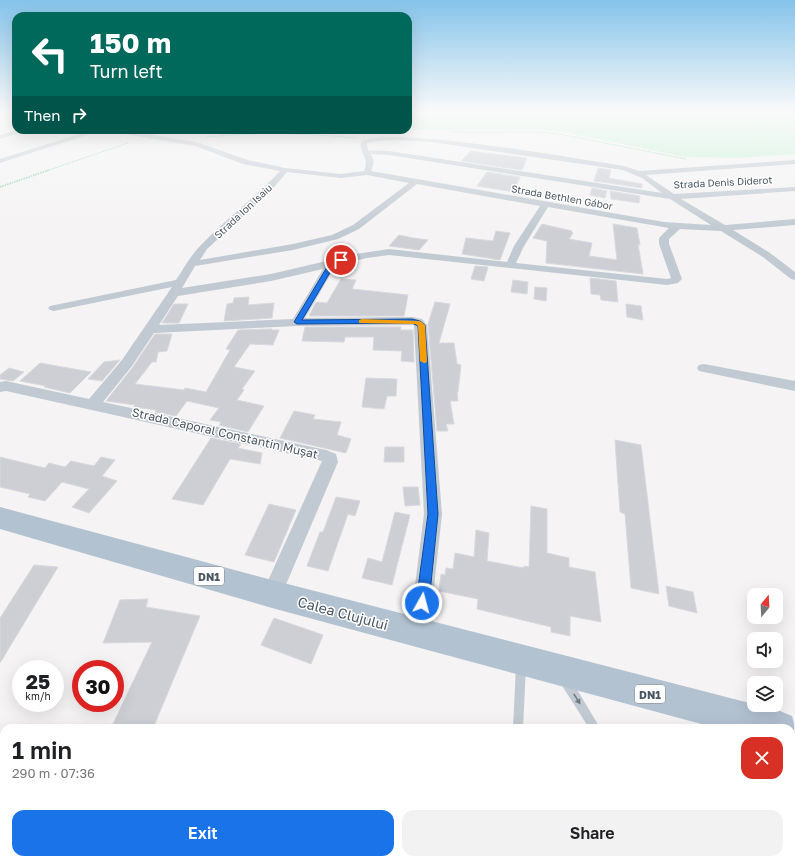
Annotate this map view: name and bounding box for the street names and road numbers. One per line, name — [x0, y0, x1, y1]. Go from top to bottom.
street label: Strada Denis Diderot — [673, 173, 773, 191]
street label: Strada Ion Isaiu — [212, 181, 274, 241]
street label: Strada Bethlen Gábor — [510, 182, 614, 212]
street label: Strada Caporal Constantin Mușat — [131, 404, 320, 462]
road number: DN1 — [194, 567, 224, 585]
street label: Calea Clujului — [296, 593, 390, 633]
road number: DN1 — [635, 685, 665, 703]

